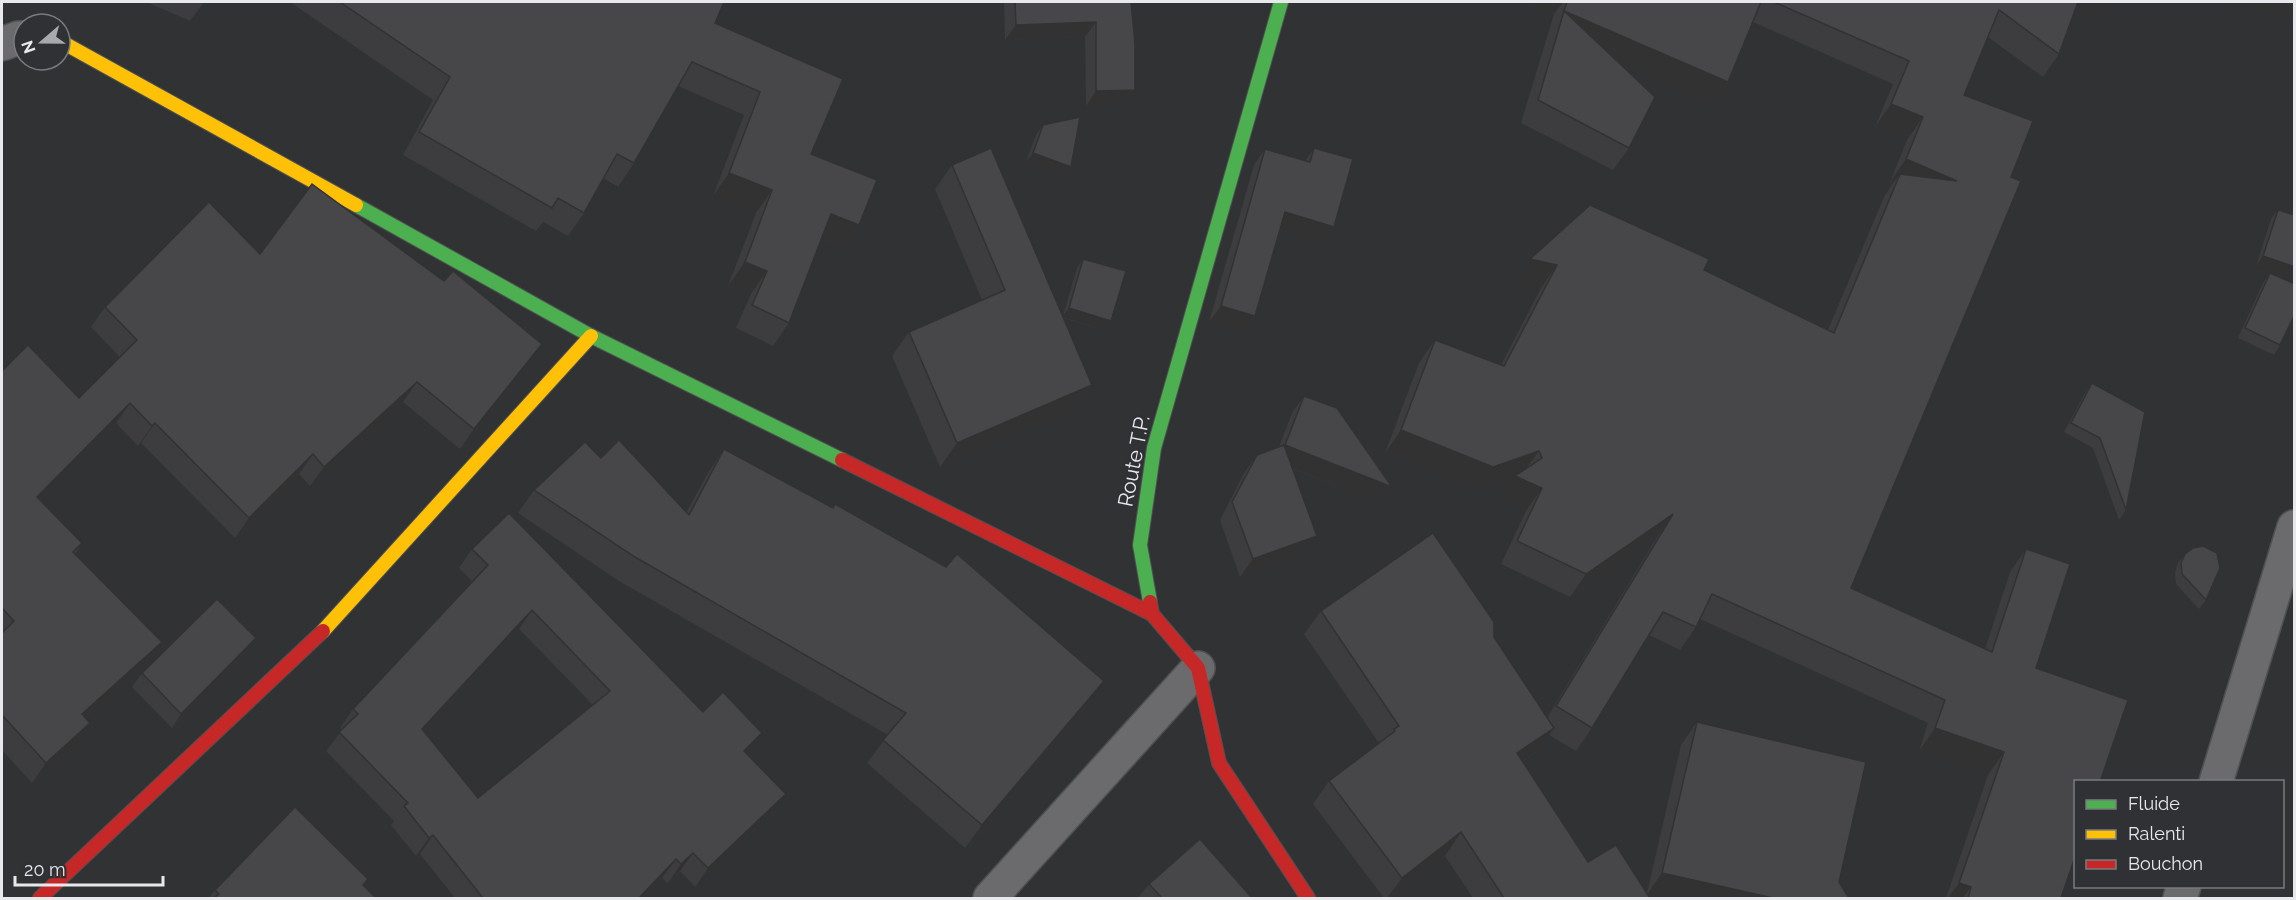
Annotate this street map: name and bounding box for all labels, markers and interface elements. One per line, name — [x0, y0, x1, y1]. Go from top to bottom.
north arrow — [12, 12, 72, 72]
text: N — [17, 38, 39, 56]
street label: Route T.P. — [1112, 413, 1155, 509]
legend — [2074, 780, 2284, 888]
text: Fluide — [2128, 793, 2180, 814]
text: Ralenti — [2128, 823, 2185, 844]
scale bar — [15, 849, 164, 887]
text: Bouchon — [2128, 853, 2203, 874]
text: 20 m — [24, 859, 66, 880]

